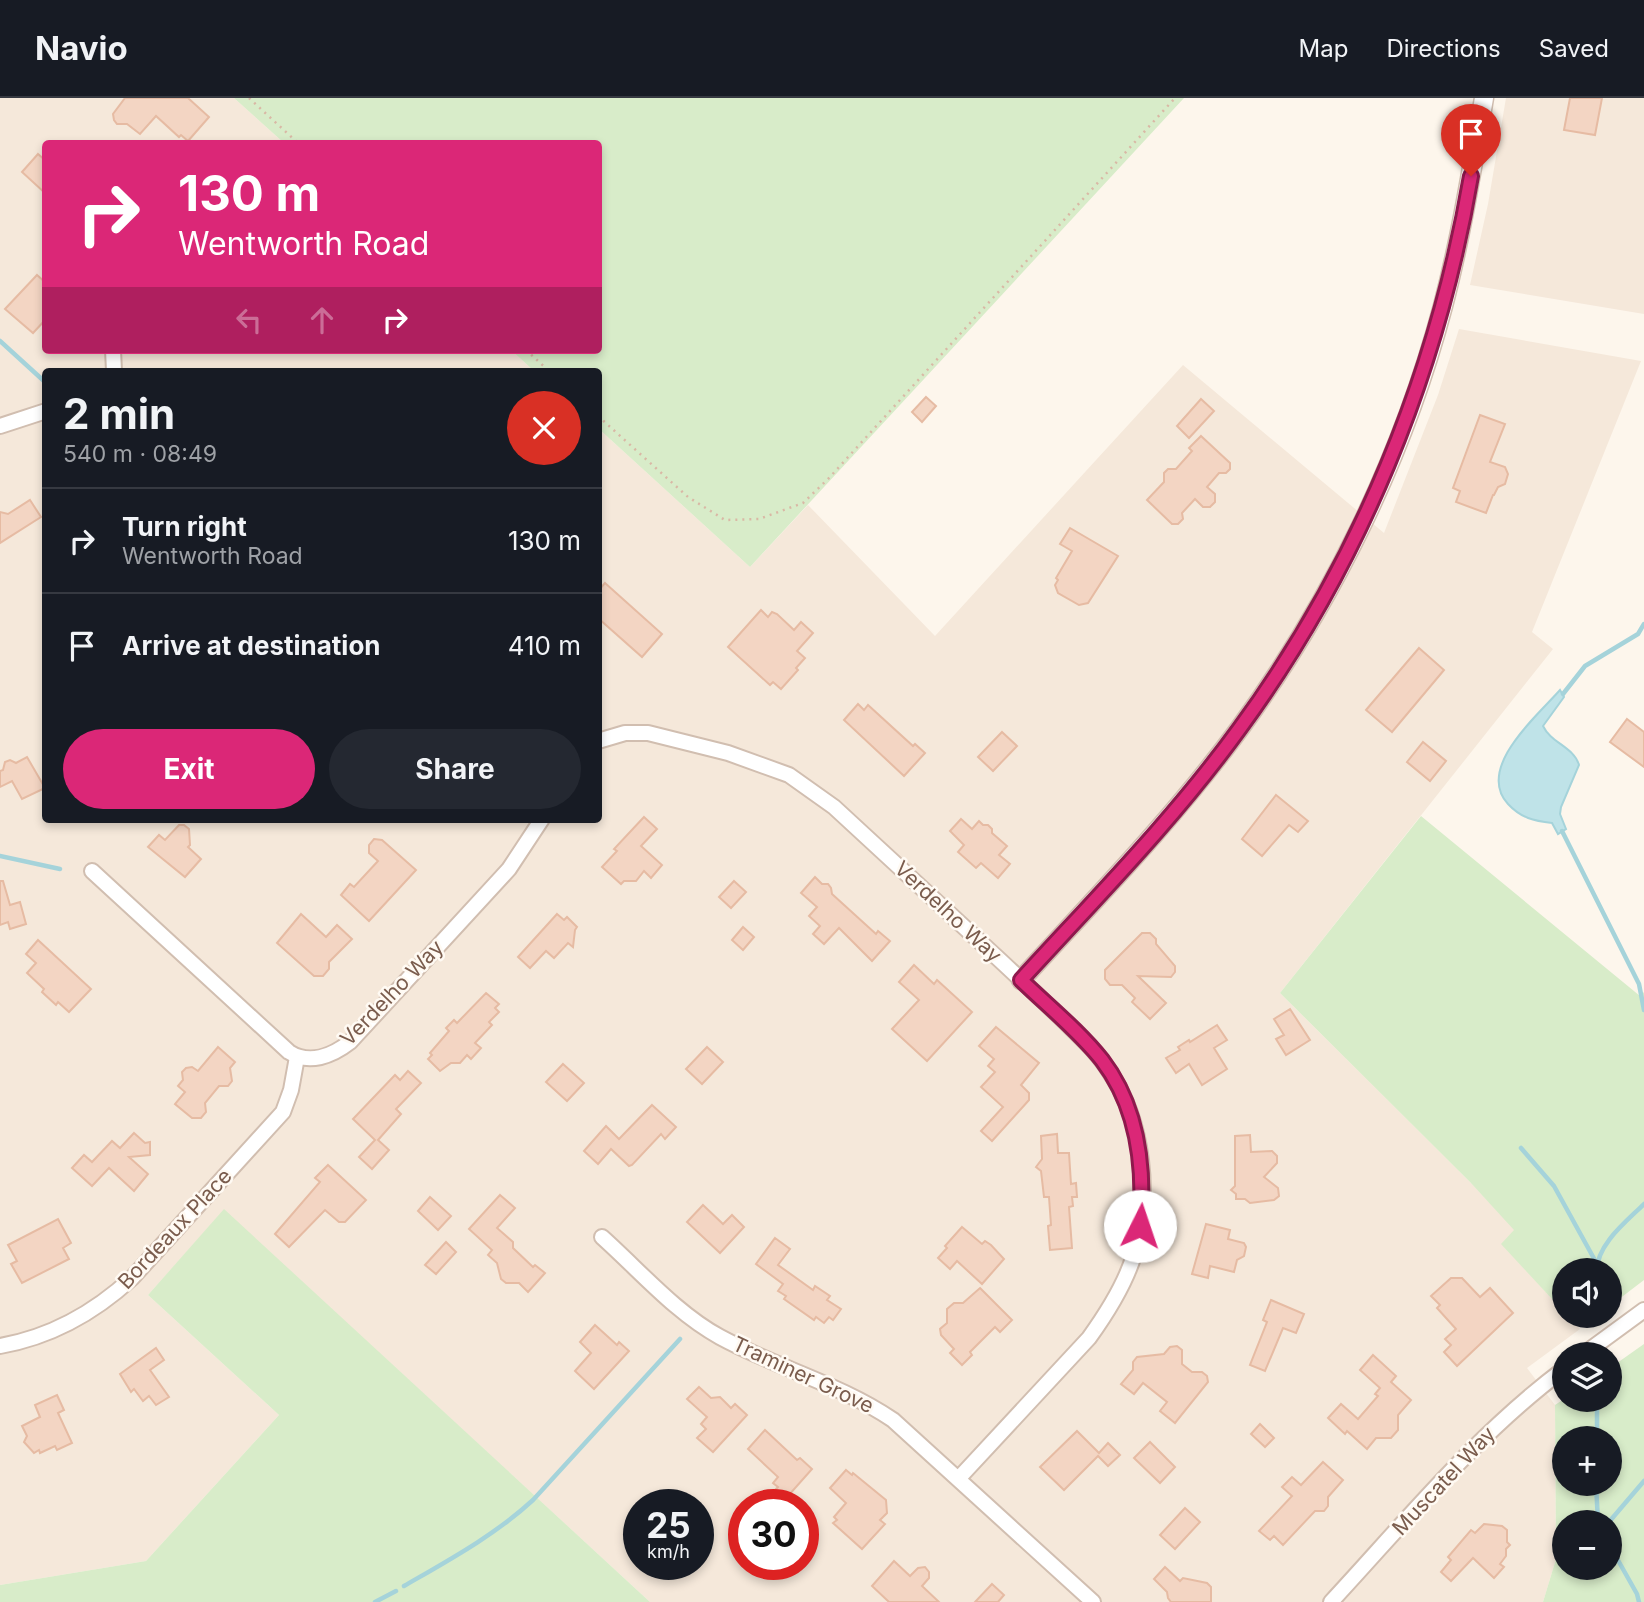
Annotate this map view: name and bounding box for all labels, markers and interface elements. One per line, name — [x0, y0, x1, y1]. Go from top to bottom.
text: Navio — [35, 28, 128, 68]
text: Map — [1299, 34, 1348, 63]
text: Directions — [1386, 34, 1501, 63]
text: Saved — [1539, 34, 1609, 63]
pin — [1441, 104, 1501, 176]
icon: arrive — [1452, 115, 1490, 153]
text: 130 m — [178, 164, 320, 223]
icon: right — [63, 168, 154, 259]
text: Wentworth Road — [178, 224, 429, 263]
icon: left — [230, 301, 268, 339]
icon: ahead — [303, 301, 341, 339]
icon: right — [376, 301, 414, 339]
text: 2 min — [63, 388, 175, 439]
button: close — [507, 391, 581, 465]
text: 540 m · 08:49 — [63, 440, 217, 468]
text: Turn right — [122, 511, 247, 542]
icon: right — [63, 522, 101, 560]
text: 130 m — [508, 525, 581, 556]
text: Wentworth Road — [122, 542, 303, 570]
icon: arrive — [63, 627, 101, 665]
text: Arrive at destination — [122, 630, 381, 661]
text: 410 m — [508, 630, 581, 661]
button: Exit — [63, 729, 315, 809]
button: Share — [329, 729, 581, 809]
street label: Verdelho Way — [890, 856, 1007, 968]
street label: Verdelho Way — [335, 934, 448, 1051]
street label: Bordeaux Place — [113, 1163, 237, 1294]
position arrow — [1103, 1189, 1177, 1263]
map controls — [1552, 1258, 1622, 1580]
button: sound — [1552, 1258, 1622, 1328]
street label: Traminer Grove — [729, 1331, 878, 1418]
button: layers — [1552, 1342, 1622, 1412]
street label: Muscatel Way — [1387, 1421, 1500, 1540]
button: + — [1552, 1426, 1622, 1496]
speed limit sign: 30 — [728, 1489, 819, 1580]
text: 25 — [646, 1504, 691, 1546]
button: − — [1552, 1510, 1622, 1580]
text: km/h — [647, 1541, 690, 1562]

